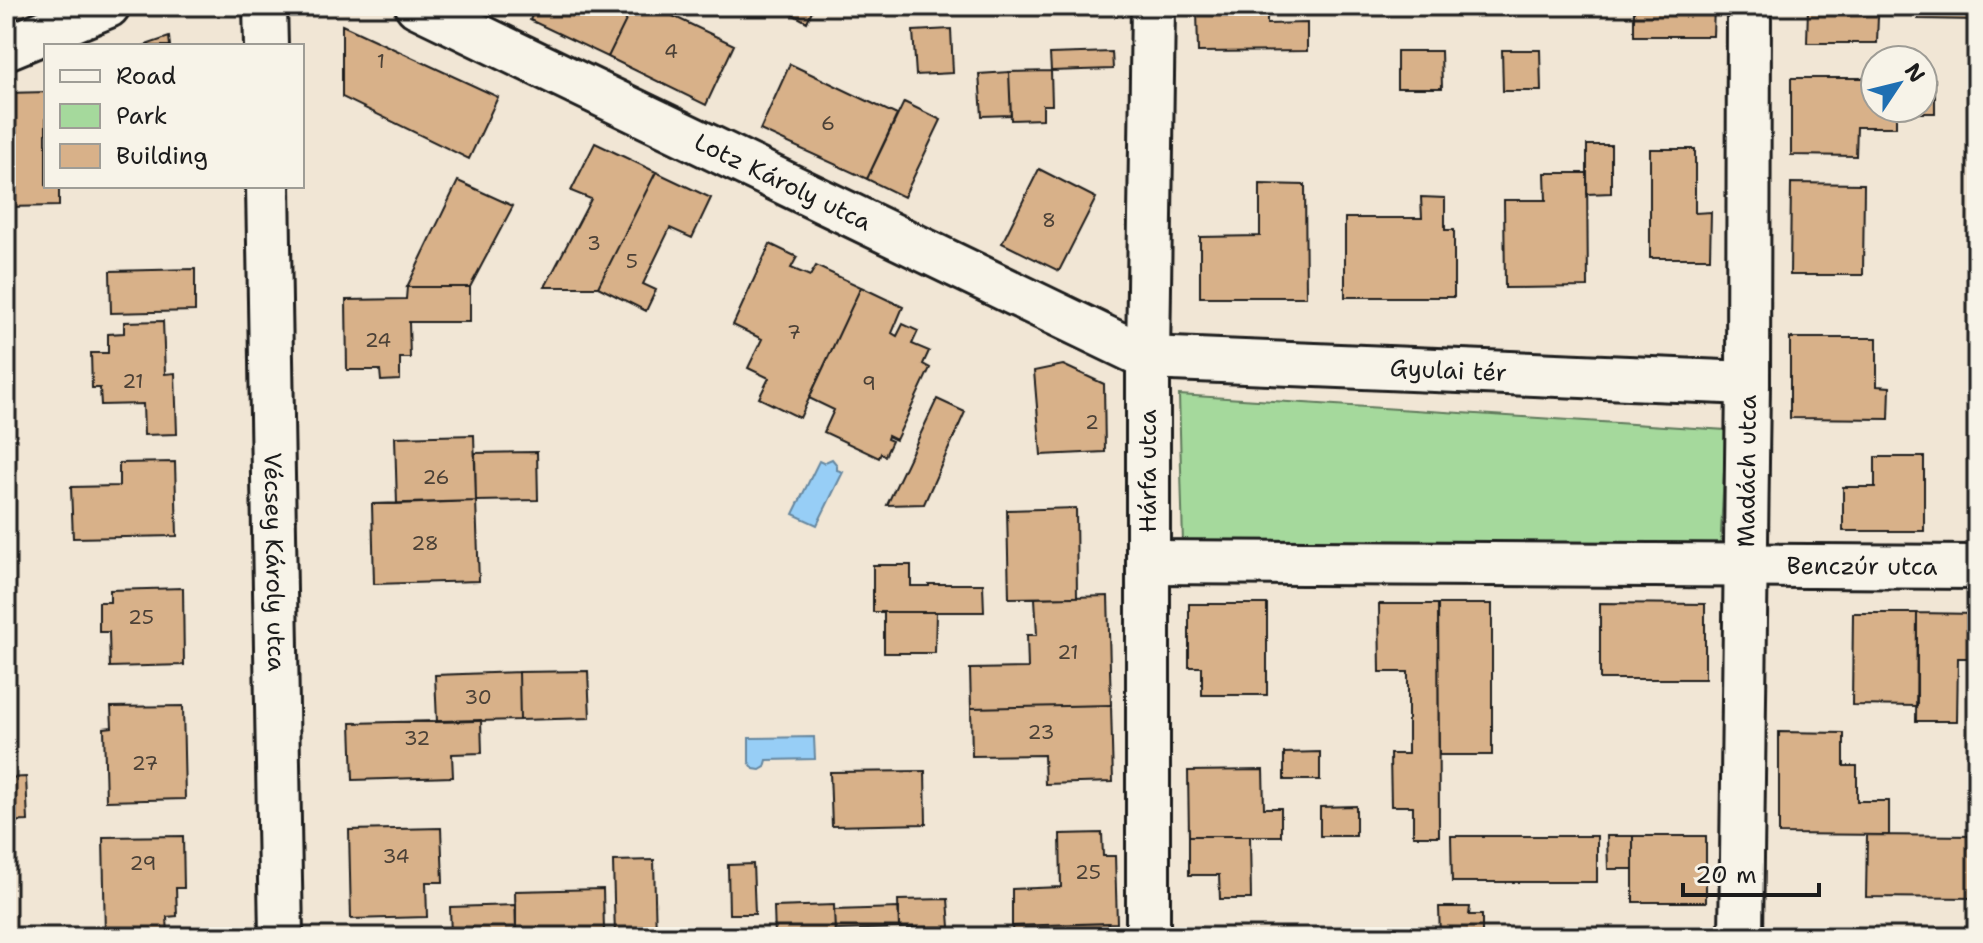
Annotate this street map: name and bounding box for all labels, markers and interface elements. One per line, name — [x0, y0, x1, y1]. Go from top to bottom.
house number: 4 — [664, 38, 678, 64]
legend — [44, 44, 304, 188]
north arrow — [1859, 44, 1939, 124]
house number: 1 — [377, 48, 385, 74]
text: N — [1898, 57, 1932, 88]
text: Road — [116, 60, 176, 92]
text: Park — [116, 100, 168, 132]
house number: 6 — [821, 110, 835, 136]
street label: Lotz Károly utca — [689, 126, 877, 238]
text: Building — [116, 140, 208, 172]
house number: 8 — [1042, 207, 1056, 233]
house number: 3 — [587, 230, 601, 256]
house number: 5 — [626, 248, 638, 274]
house number: 7 — [787, 319, 801, 345]
house number: 24 — [365, 327, 391, 353]
street label: Gyulai tér — [1389, 352, 1508, 389]
house number: 21 — [122, 368, 144, 394]
house number: 9 — [862, 370, 876, 396]
street label: Madách utca — [1730, 394, 1764, 548]
house number: 2 — [1085, 409, 1099, 435]
street label: Hárfa utca — [1132, 409, 1164, 533]
street label: Vécsey Károly utca — [257, 452, 292, 672]
house number: 26 — [422, 464, 450, 490]
house number: 28 — [411, 530, 439, 556]
street label: Benczúr utca — [1786, 550, 1938, 583]
house number: 25 — [128, 604, 154, 630]
house number: 21 — [1057, 639, 1079, 665]
house number: 30 — [464, 684, 492, 710]
house number: 23 — [1028, 719, 1054, 745]
house number: 32 — [404, 725, 430, 751]
house number: 27 — [132, 750, 158, 776]
house number: 34 — [382, 843, 410, 869]
scale bar — [1683, 847, 1819, 897]
house number: 29 — [130, 850, 156, 876]
house number: 25 — [1075, 859, 1101, 885]
text: 20 m — [1695, 859, 1757, 891]

